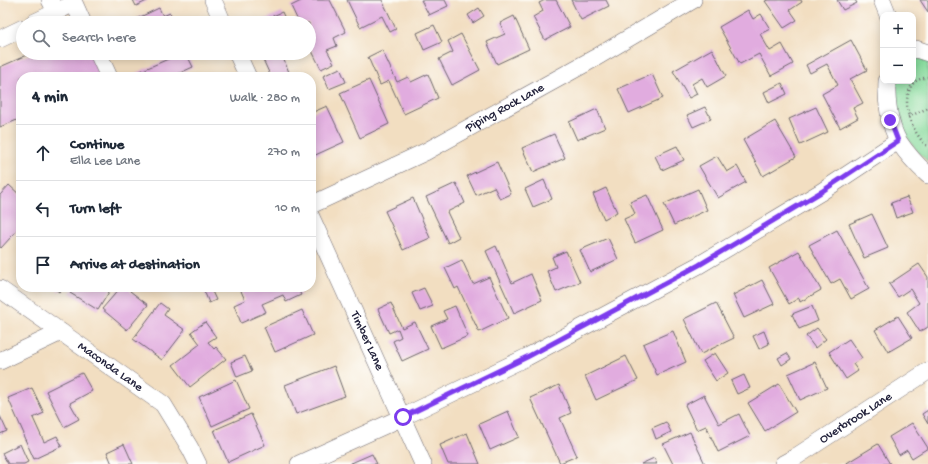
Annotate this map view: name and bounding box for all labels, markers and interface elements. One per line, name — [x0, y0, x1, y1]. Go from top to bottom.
map controls — [880, 12, 916, 84]
button: + — [880, 12, 916, 48]
search box — [16, 16, 316, 60]
icon: search — [30, 27, 52, 49]
text: Search here — [62, 29, 136, 47]
button: − — [880, 48, 916, 84]
street label: Piping Rock Lane — [462, 80, 547, 136]
text: 4 min — [32, 88, 68, 108]
text: Walk · 280 m — [230, 91, 300, 106]
route end — [881, 111, 899, 129]
text: Continue — [70, 136, 124, 154]
icon: ahead — [32, 142, 54, 164]
text: 270 m — [267, 145, 300, 160]
text: Ella Lee Lane — [70, 154, 140, 169]
icon: left — [32, 198, 54, 220]
text: Turn left — [70, 200, 121, 218]
text: 10 m — [275, 201, 300, 216]
icon: arrive — [32, 254, 54, 276]
text: Arrive at destination — [70, 256, 200, 274]
street label: Timber Lane — [347, 308, 387, 373]
street label: Maconda Lane — [75, 339, 146, 395]
street label: Overbrook Lane — [816, 389, 895, 447]
route start — [394, 408, 412, 426]

